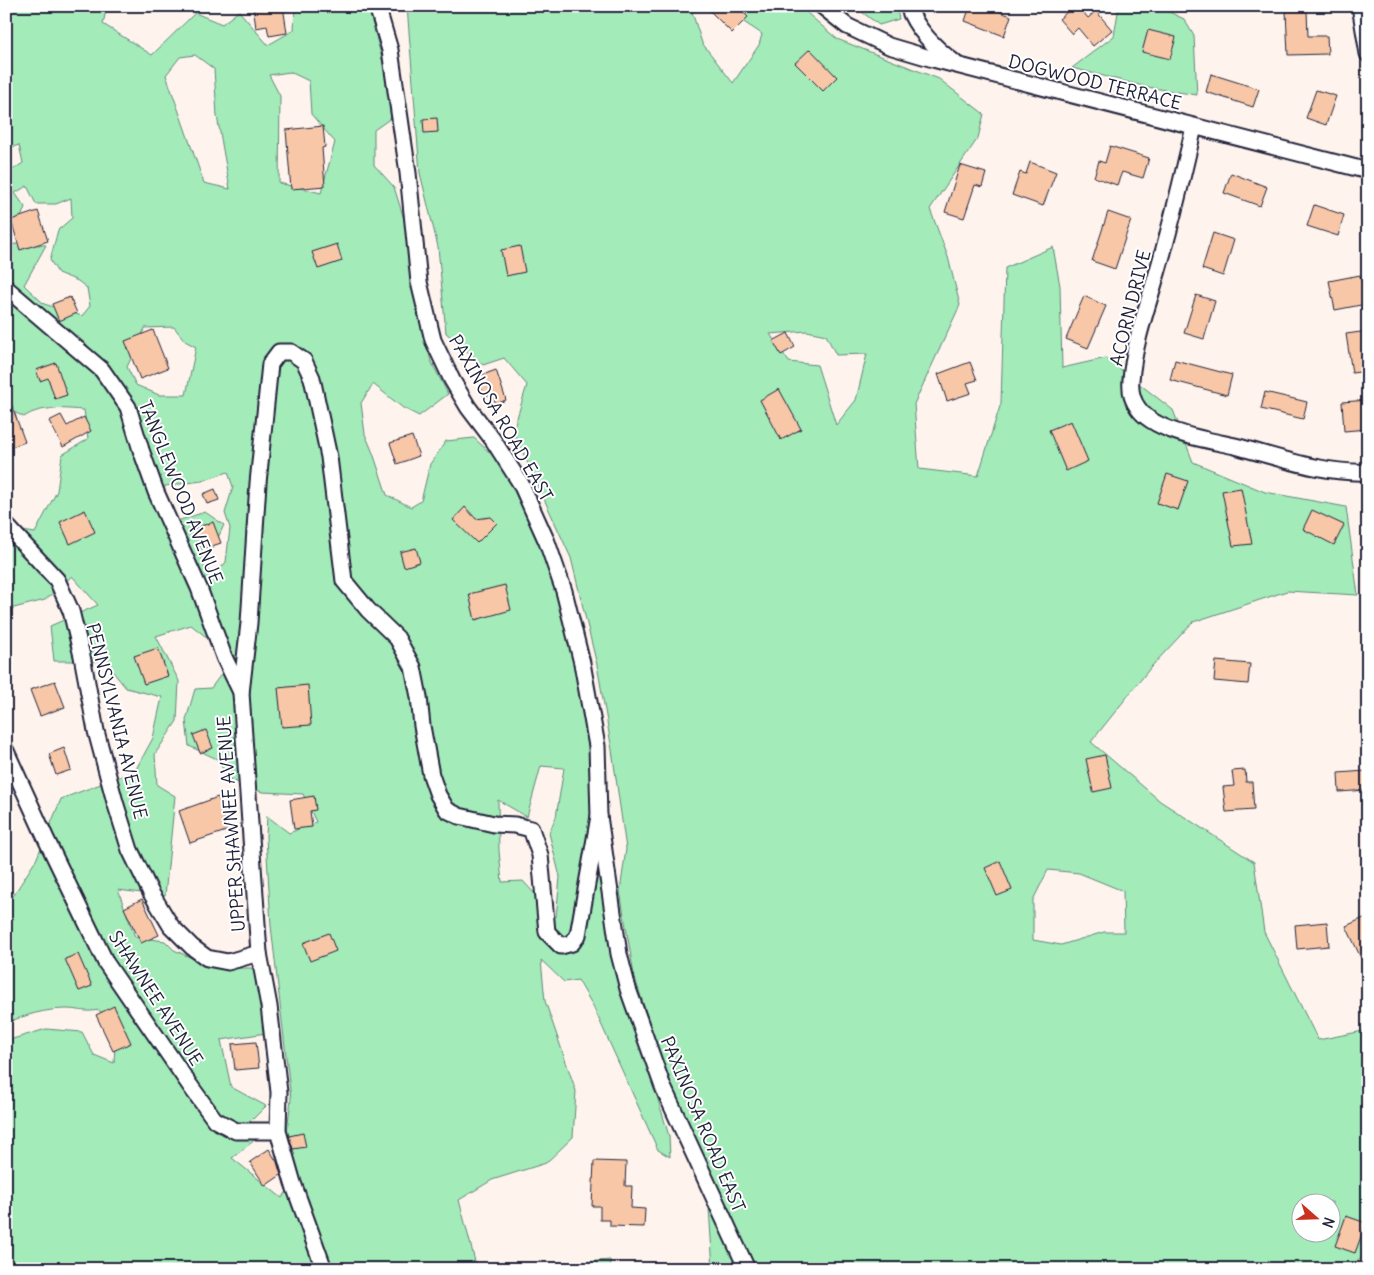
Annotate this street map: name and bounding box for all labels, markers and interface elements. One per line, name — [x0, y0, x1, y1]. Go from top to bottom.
street label: DOGWOOD TERRACE — [1006, 49, 1184, 115]
street label: ACORN DRIVE — [1104, 247, 1156, 369]
street label: PAXINOSA ROAD EAST — [444, 331, 558, 505]
street label: TANGLEWOOD AVENUE — [134, 397, 228, 587]
street label: PENNSYLVANIA AVENUE — [82, 621, 152, 821]
street label: UPPER SHAWNEE AVENUE — [212, 715, 250, 933]
street label: SHAWNEE AVENUE — [104, 926, 208, 1070]
street label: PAXINOSA ROAD EAST — [656, 1033, 750, 1215]
north arrow — [1292, 1192, 1342, 1242]
text: N — [1318, 1215, 1338, 1230]

